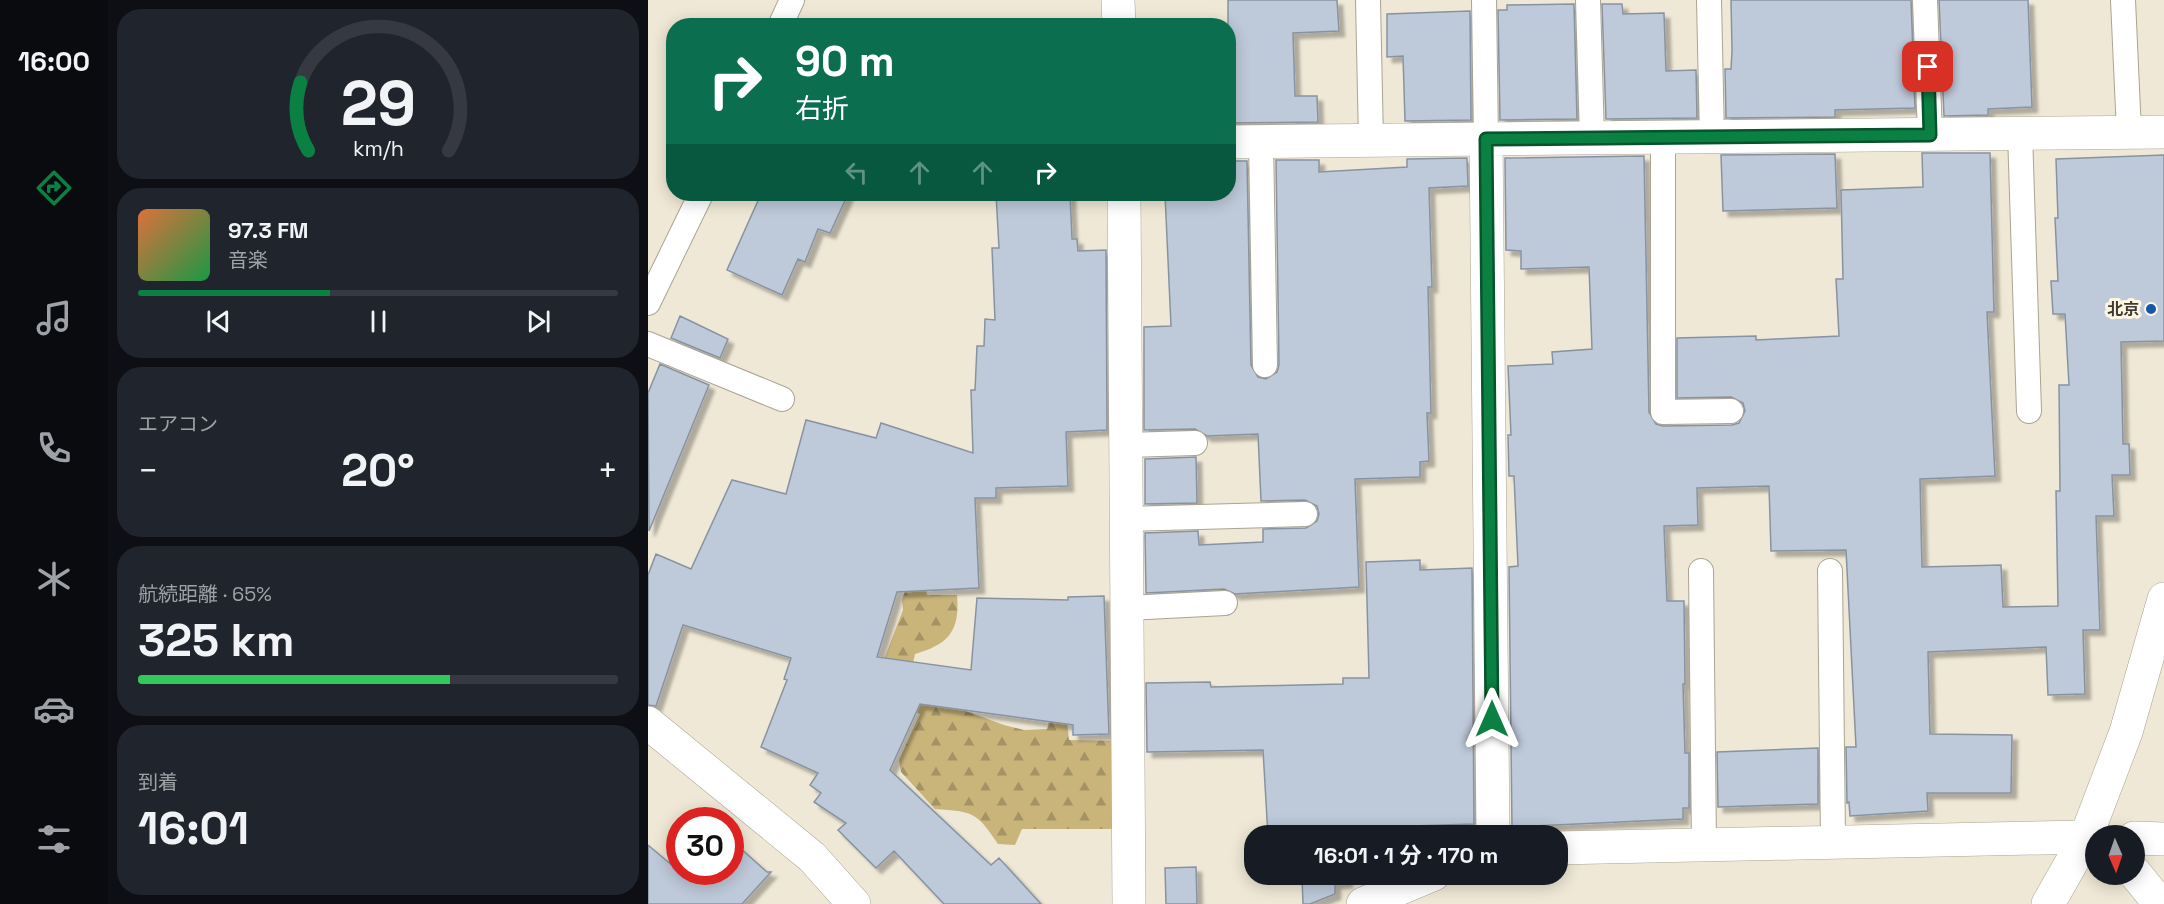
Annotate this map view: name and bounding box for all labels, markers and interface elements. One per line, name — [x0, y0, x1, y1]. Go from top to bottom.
text: 90 m — [795, 35, 895, 88]
pin — [1902, 41, 1953, 92]
icon: right — [696, 42, 774, 120]
text: 16:00 — [18, 44, 90, 79]
icon: arrive — [1911, 50, 1944, 83]
text: 29 — [340, 64, 416, 143]
text: 右折 — [795, 91, 849, 126]
text: km/h — [352, 135, 404, 162]
icon: left — [840, 156, 873, 189]
icon: ahead — [903, 156, 936, 189]
icon: ahead — [966, 156, 999, 189]
icon: right — [1029, 156, 1062, 189]
icon: directions — [33, 167, 75, 209]
text: 97.3 FM — [228, 216, 309, 244]
text: 音楽 — [228, 247, 268, 273]
icon: music — [33, 297, 75, 339]
place label: 北京 — [2107, 299, 2139, 320]
marker: 北京 — [2144, 302, 2158, 316]
icon: previous — [202, 305, 235, 338]
icon: pause — [362, 305, 395, 338]
icon: next — [522, 305, 555, 338]
text: エアコン — [138, 411, 218, 437]
icon: phone — [33, 427, 75, 469]
text: 20° — [341, 442, 415, 499]
text: − — [138, 450, 158, 492]
text: + — [598, 450, 618, 492]
icon: climate — [33, 558, 75, 600]
text: 航続距離 · 65% — [138, 581, 272, 607]
text: 325 km — [138, 612, 294, 669]
position arrow — [1460, 687, 1524, 751]
icon: car — [33, 688, 75, 730]
text: 到着 — [138, 769, 178, 795]
text: 16:01 — [138, 800, 249, 857]
speed limit sign: 30 — [666, 807, 744, 885]
icon: filters — [33, 818, 75, 860]
north arrow — [2085, 825, 2145, 885]
map controls — [2085, 825, 2145, 885]
text: 16:01 · 1 分 · 170 m — [1314, 841, 1498, 869]

